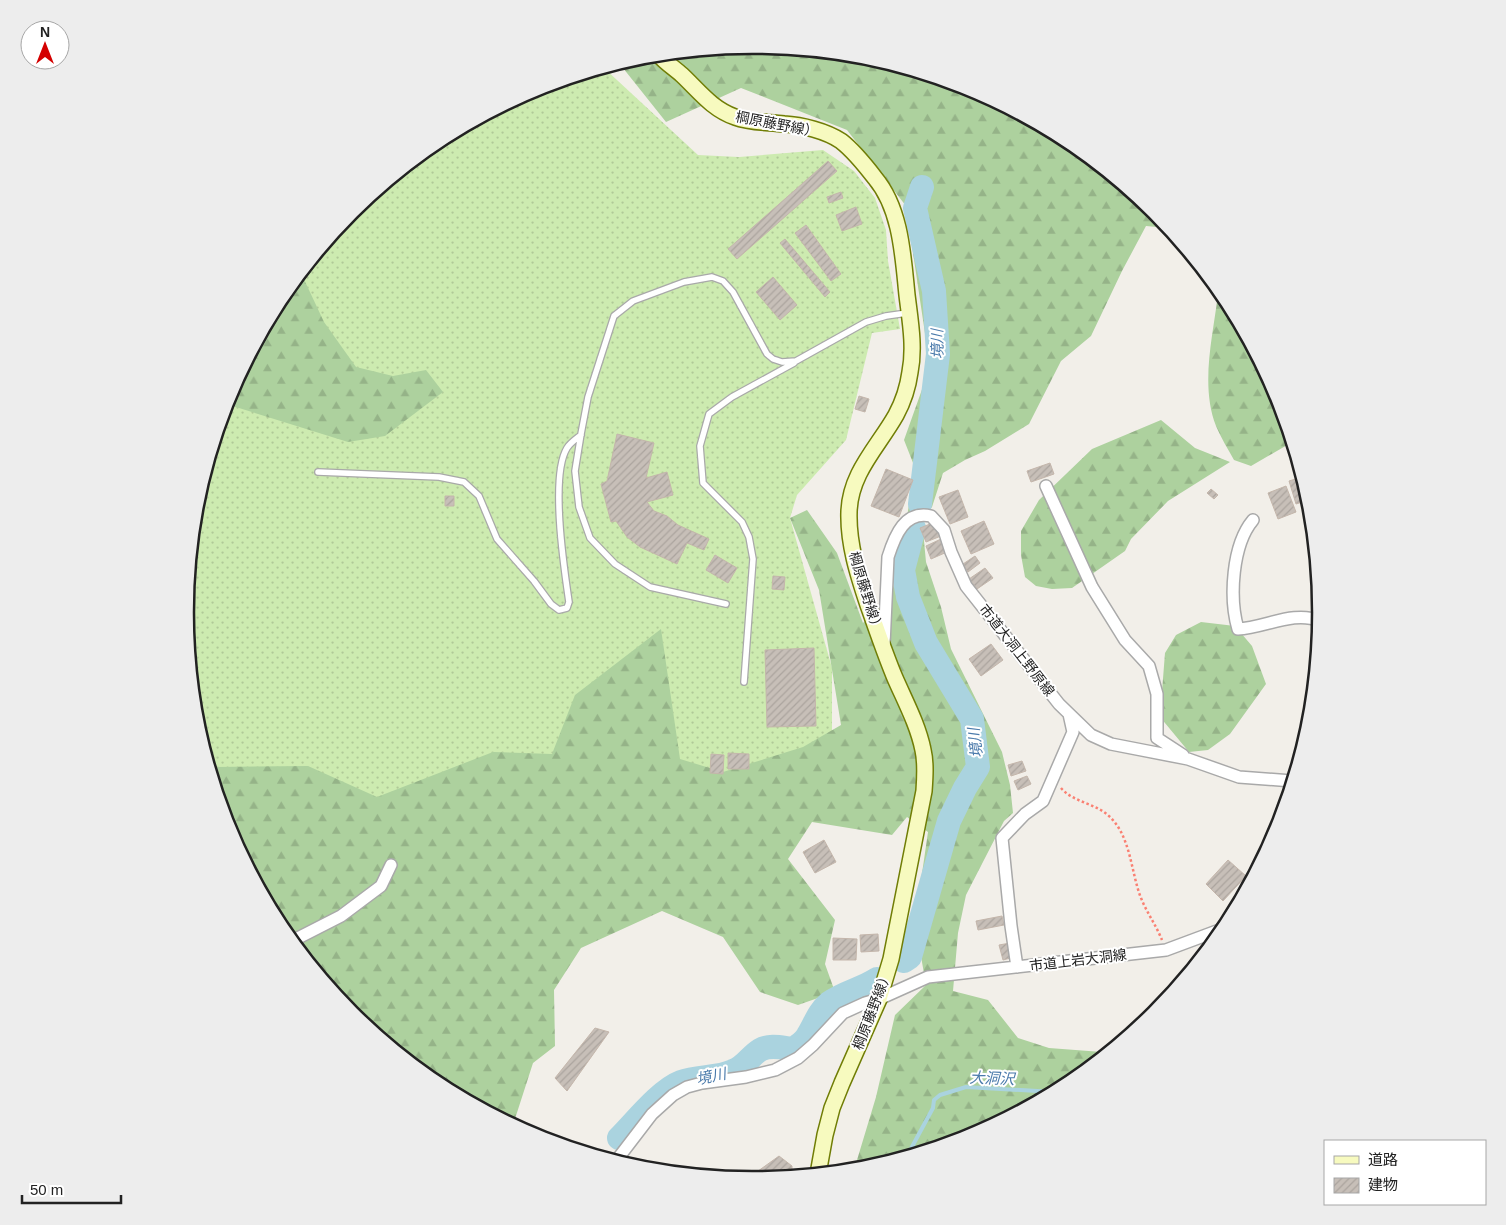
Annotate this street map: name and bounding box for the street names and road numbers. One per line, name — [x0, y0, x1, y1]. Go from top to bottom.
street label: 棡原藤野線） — [734, 108, 820, 140]
street label: 棡原藤野線） — [846, 549, 886, 635]
street label: 市道大洞上野原線 — [976, 601, 1058, 699]
street label: 市道上岩大洞線 — [1028, 946, 1128, 974]
street label: 棡原藤野線） — [849, 968, 895, 1052]

